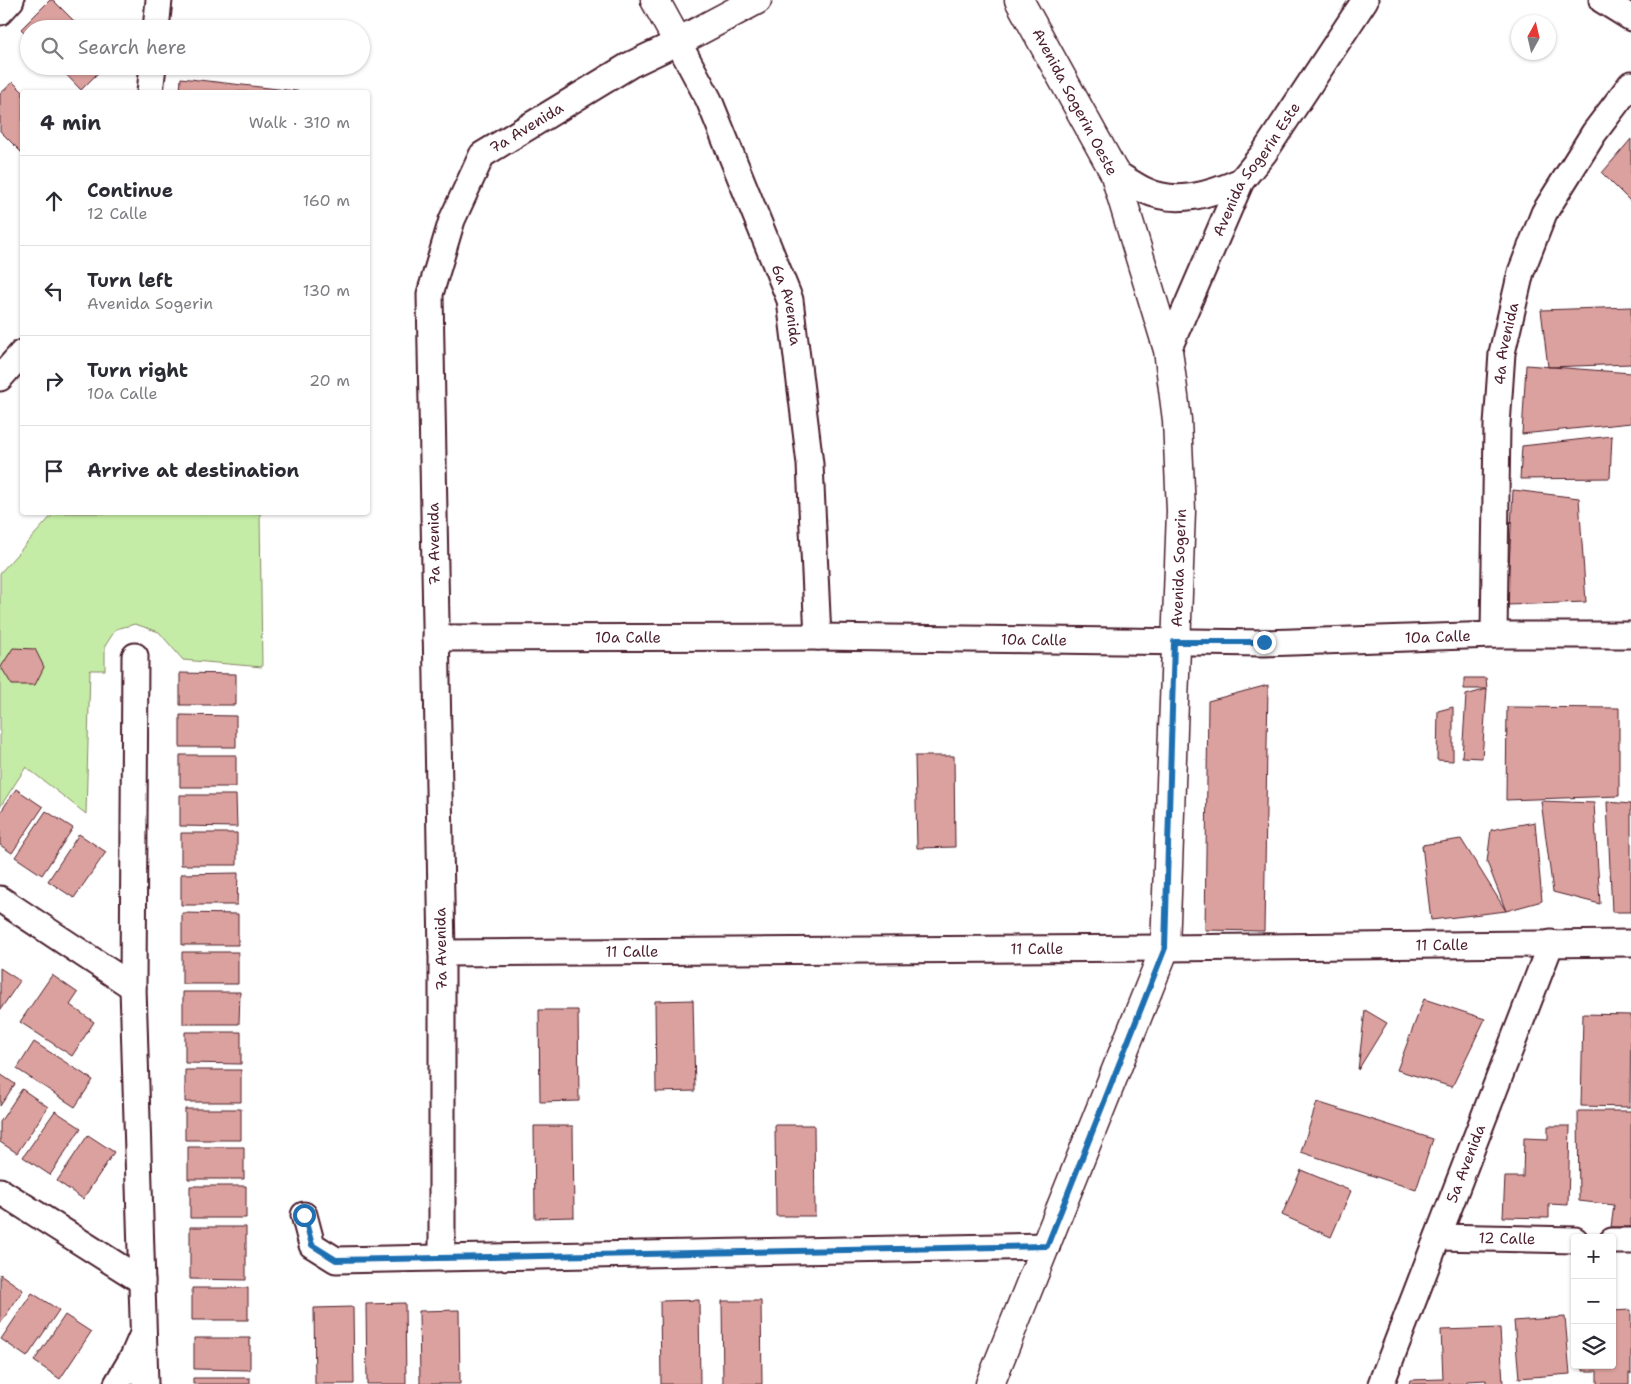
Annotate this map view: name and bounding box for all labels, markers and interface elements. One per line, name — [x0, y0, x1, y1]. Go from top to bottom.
north arrow — [1511, 15, 1556, 60]
search box — [20, 20, 370, 75]
street label: Avenida Sogerin Oeste — [1028, 25, 1122, 179]
icon: search — [38, 34, 66, 62]
text: Search here — [78, 35, 187, 60]
street label: 7a Avenida — [486, 97, 568, 158]
street label: Avenida Sogerin Este — [1208, 98, 1305, 239]
text: 4 min — [40, 109, 101, 137]
text: Walk · 310 m — [249, 112, 350, 133]
text: Continue — [87, 178, 173, 203]
icon: ahead — [40, 187, 68, 215]
text: 160 m — [303, 190, 350, 211]
text: 12 Calle — [87, 203, 148, 224]
street label: 6a Avenida — [767, 261, 806, 347]
text: Turn left — [87, 268, 173, 293]
icon: left — [40, 277, 68, 305]
text: 130 m — [303, 280, 350, 301]
text: Avenida Sogerin — [87, 293, 213, 314]
street label: 4a Avenida — [1490, 300, 1524, 386]
text: Turn right — [87, 358, 188, 383]
icon: right — [40, 367, 68, 395]
text: 20 m — [309, 370, 350, 391]
text: 10a Calle — [87, 383, 157, 404]
icon: arrive — [40, 457, 68, 485]
text: Arrive at destination — [87, 458, 299, 483]
street label: 7a Avenida — [423, 502, 445, 586]
street label: Avenida Sogerin — [1167, 509, 1191, 628]
street label: 10a Calle — [1404, 626, 1471, 648]
street label: 10a Calle — [595, 627, 661, 648]
street label: 10a Calle — [1001, 629, 1067, 650]
route end — [1253, 631, 1276, 654]
street label: 7a Avenida — [430, 907, 452, 991]
street label: 11 Calle — [1415, 935, 1468, 955]
street label: 11 Calle — [1010, 939, 1063, 959]
street label: 11 Calle — [606, 942, 658, 962]
street label: 5a Avenida — [1442, 1121, 1490, 1206]
route start — [293, 1204, 316, 1227]
street label: 12 Calle — [1478, 1228, 1536, 1249]
map controls — [1571, 1234, 1616, 1369]
button: + — [1571, 1234, 1616, 1279]
button: − — [1571, 1279, 1616, 1324]
button: layers — [1571, 1324, 1616, 1369]

